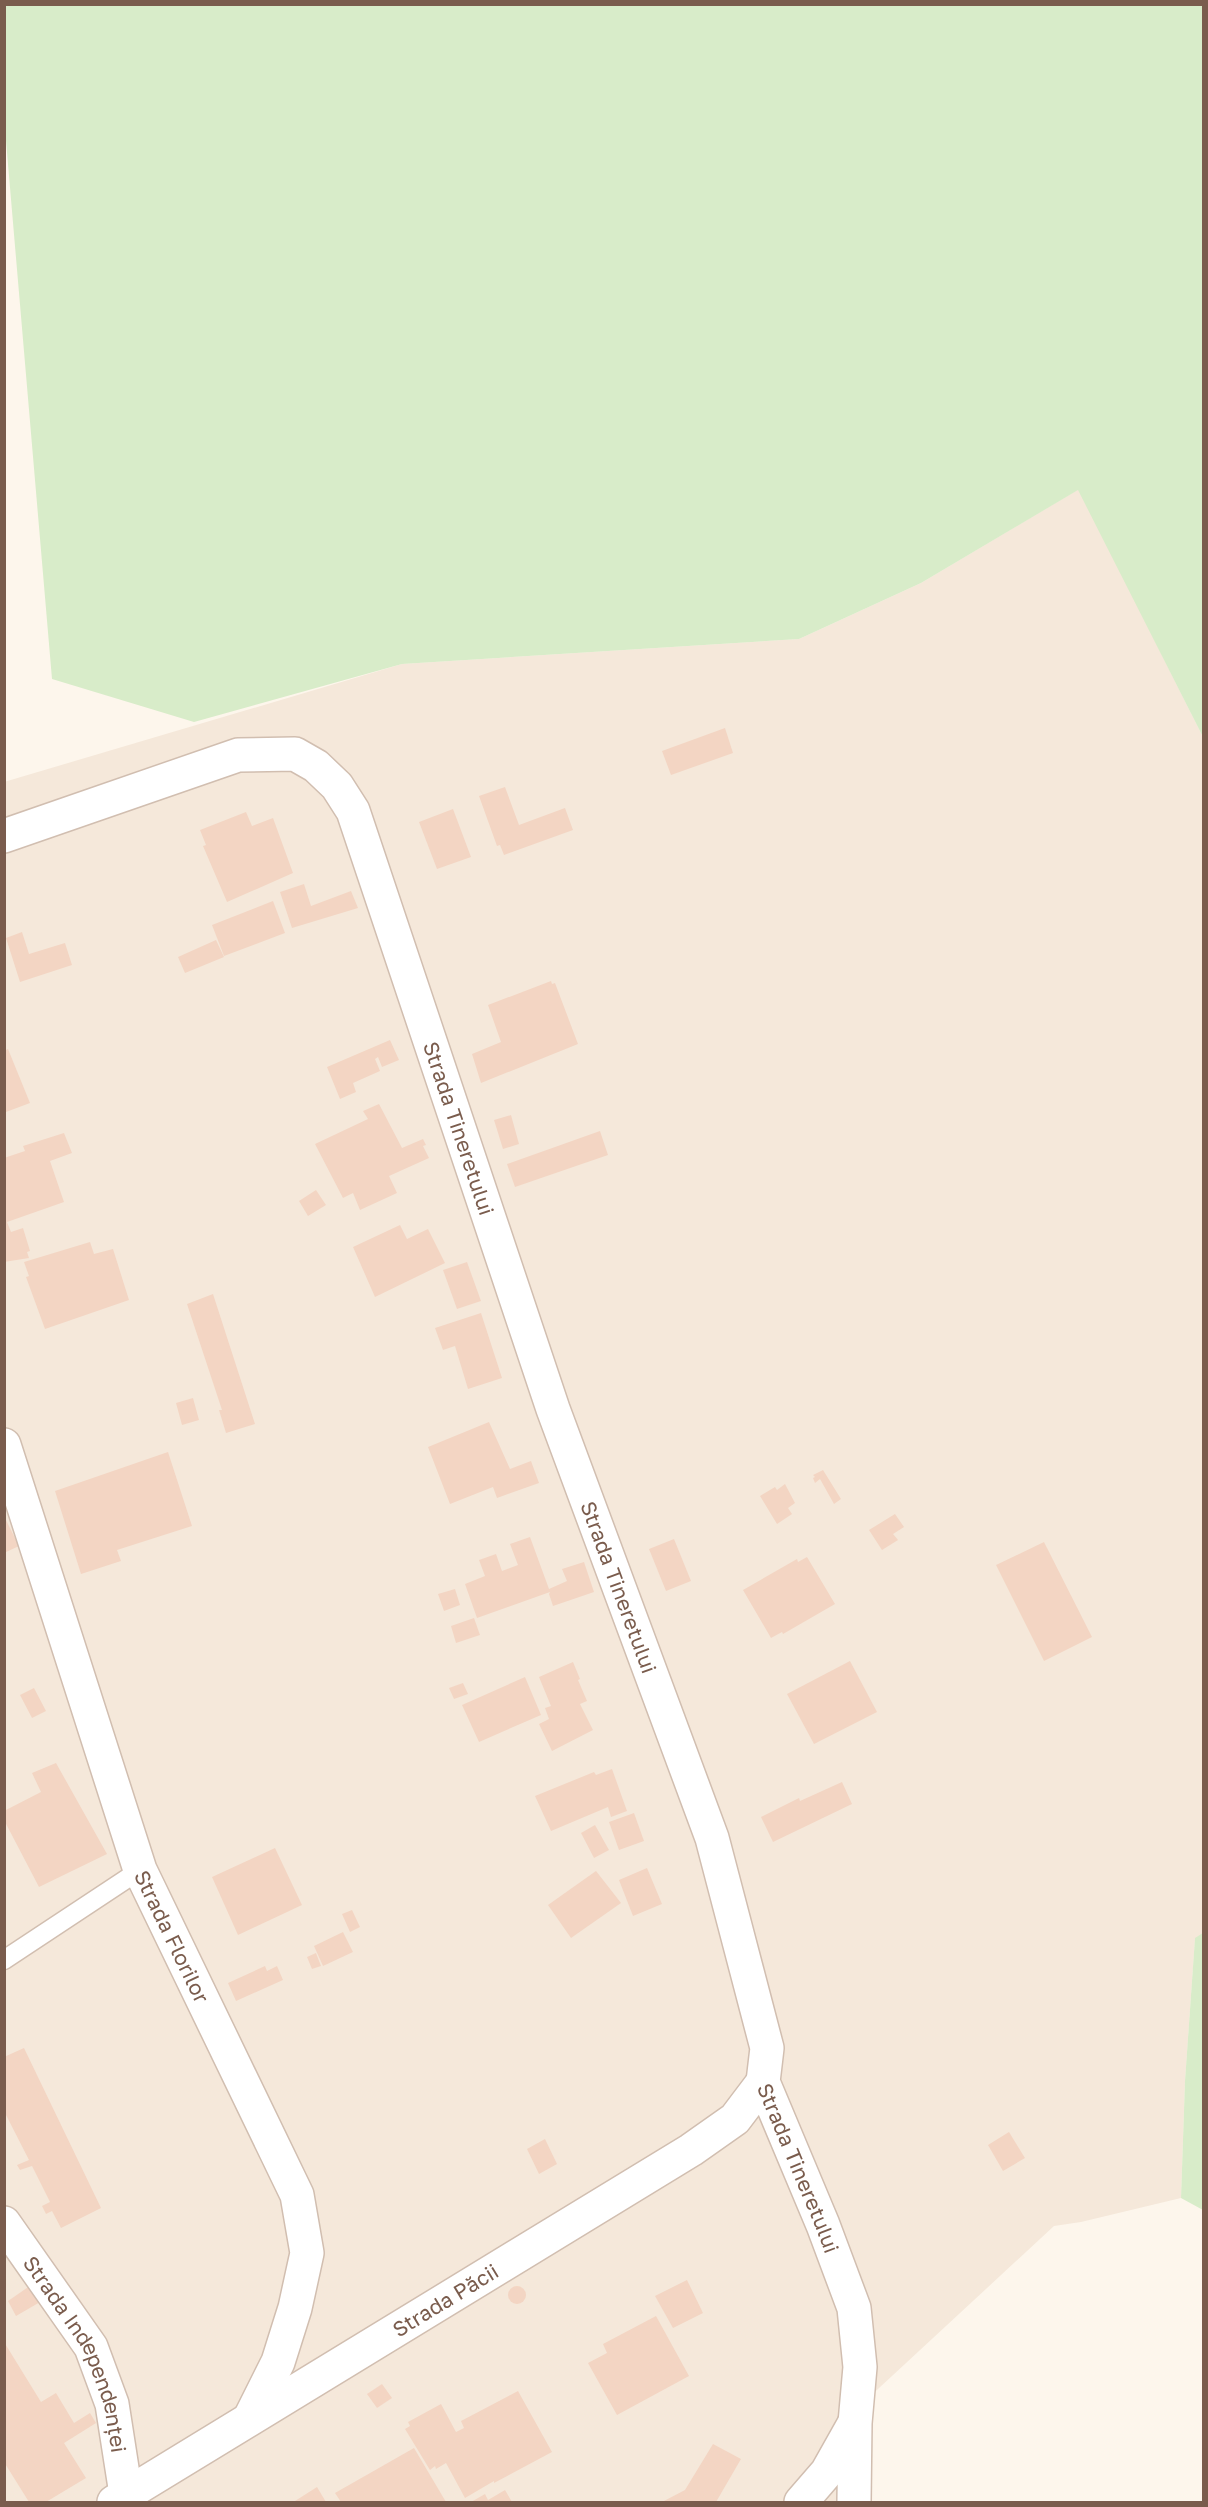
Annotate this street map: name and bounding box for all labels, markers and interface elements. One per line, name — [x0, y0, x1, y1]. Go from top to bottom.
street label: Strada Tineretului — [418, 1038, 500, 1218]
street label: Strada Tineretului — [575, 1497, 663, 1677]
street label: Strada Florilor — [129, 1866, 215, 2007]
street label: Strada Tineretului — [752, 2079, 845, 2257]
street label: Strada Independenței — [18, 2251, 132, 2454]
street label: Strada Păcii — [387, 2258, 503, 2342]

